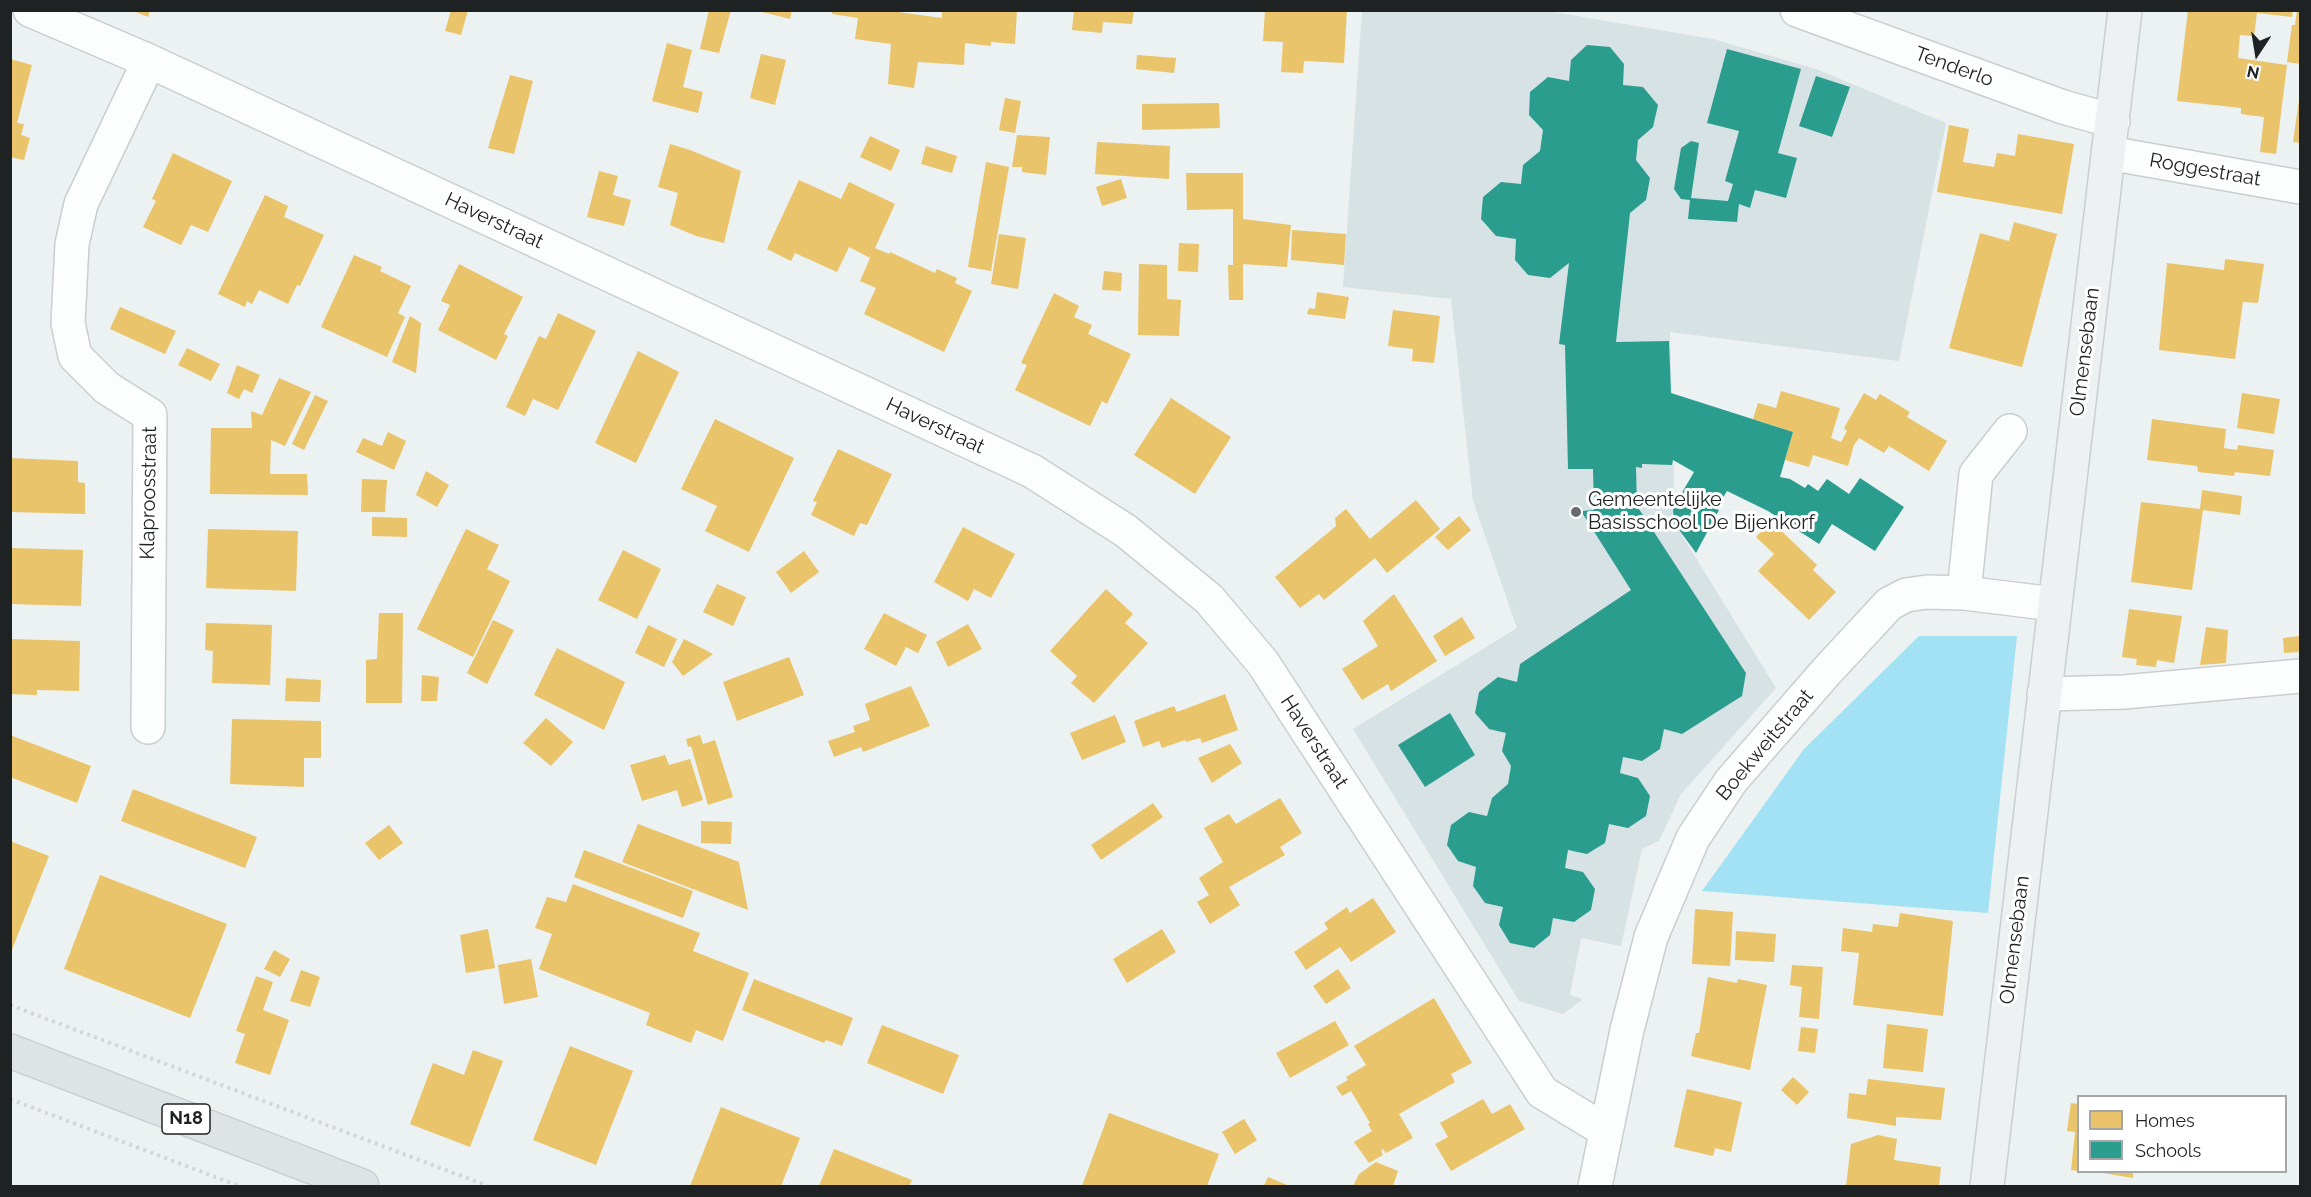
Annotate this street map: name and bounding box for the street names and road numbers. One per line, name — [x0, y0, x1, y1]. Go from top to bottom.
street label: Tenderlo — [1911, 42, 1997, 92]
street label: Roggestraat — [2147, 148, 2263, 192]
street label: Haverstraat — [441, 188, 547, 254]
street label: Olmensebaan — [2065, 286, 2105, 418]
street label: Haverstraat — [882, 393, 988, 459]
street label: Klaproosstraat — [136, 426, 162, 560]
street label: Boekweitstraat — [1711, 684, 1819, 806]
street label: Haverstraat — [1275, 691, 1353, 793]
street label: Olmensebaan — [1995, 874, 2035, 1006]
road number: N18 — [162, 1104, 210, 1134]

